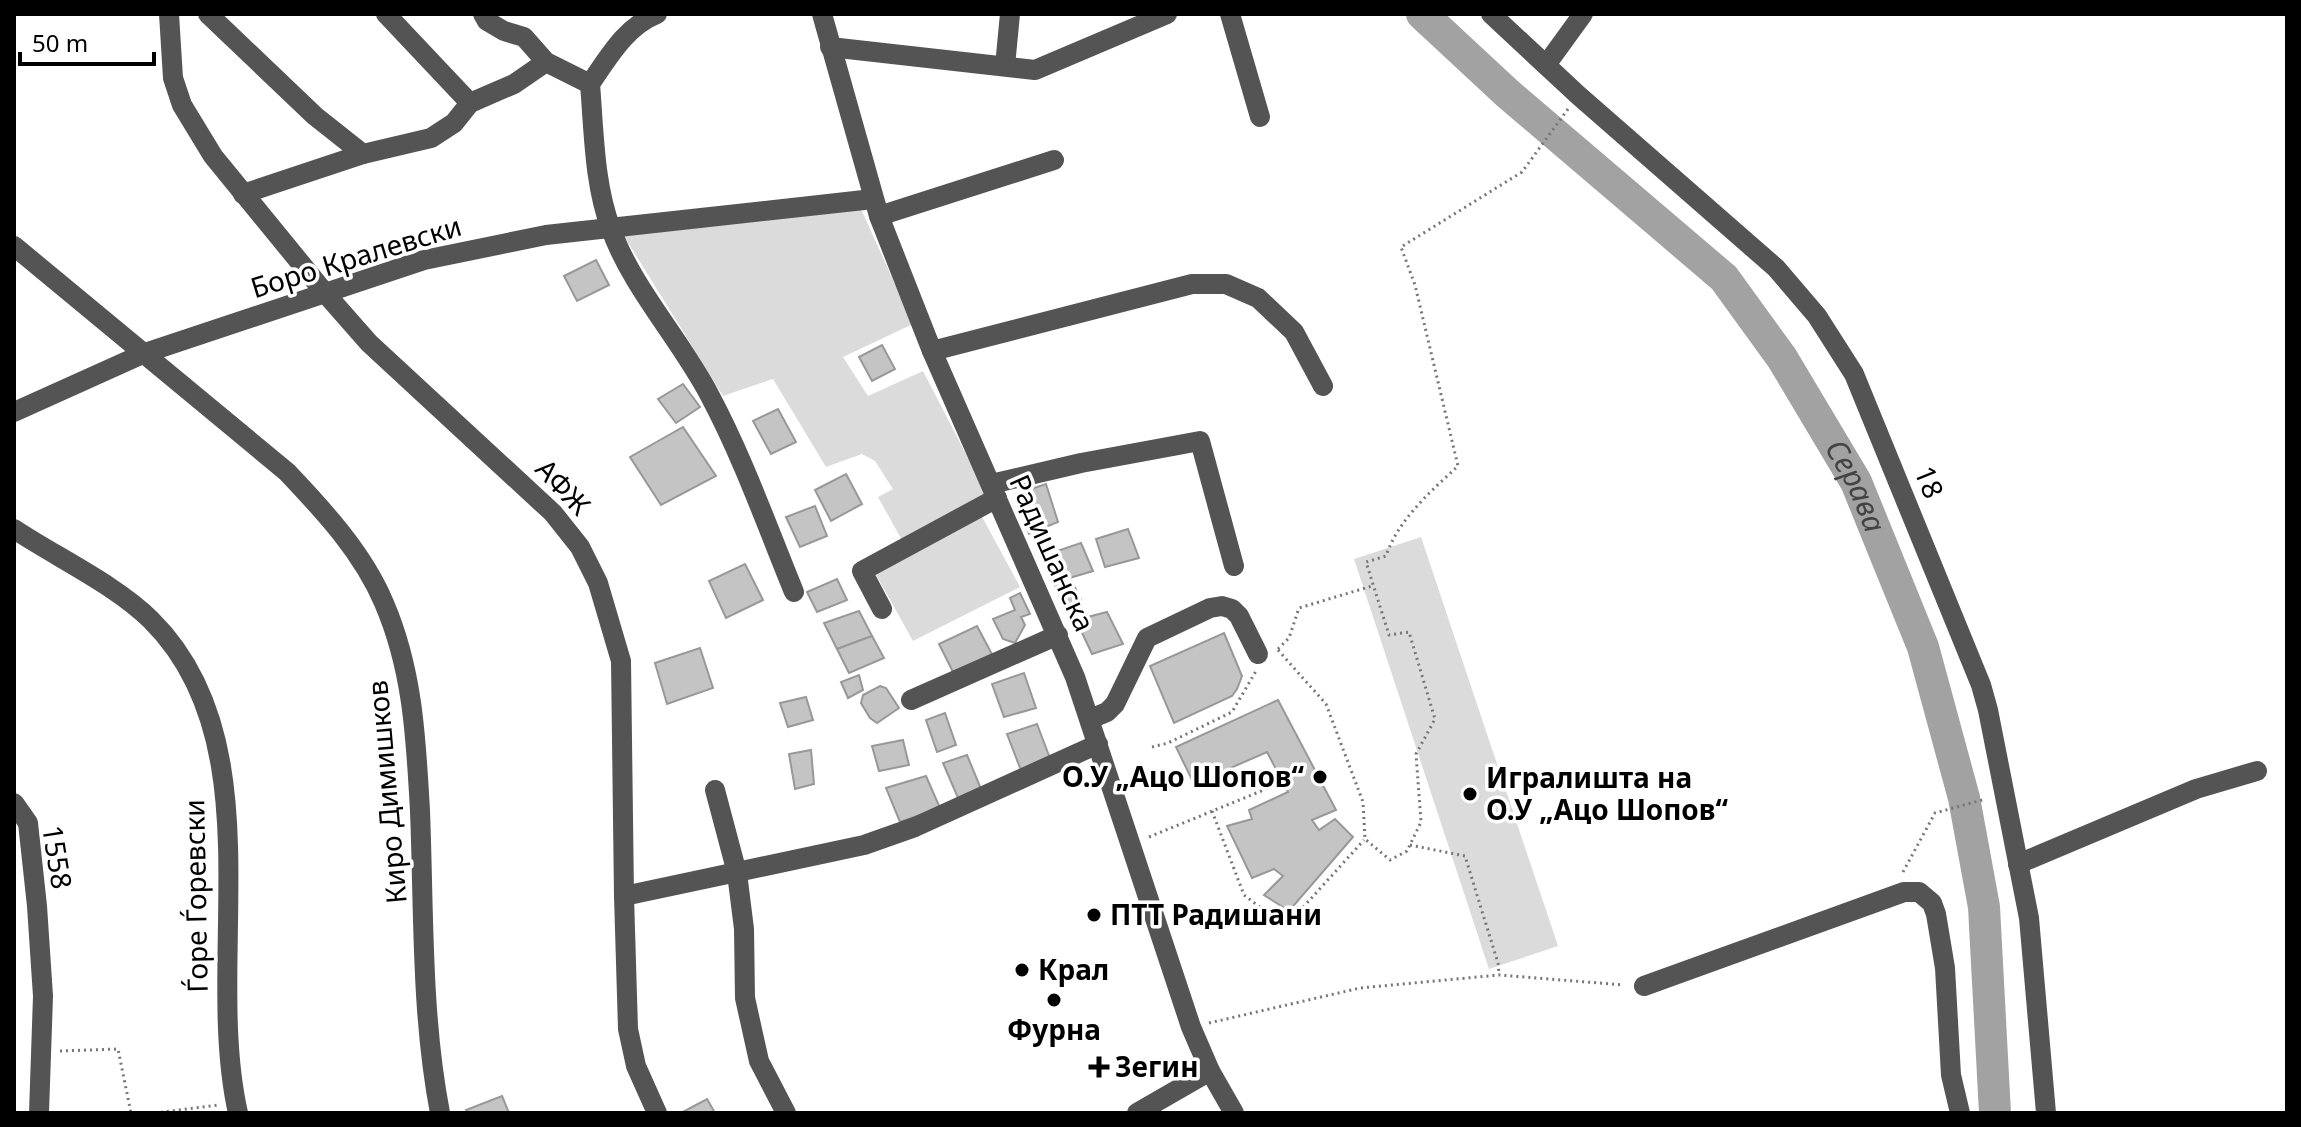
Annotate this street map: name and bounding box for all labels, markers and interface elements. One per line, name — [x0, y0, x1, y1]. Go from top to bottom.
scale bar — [20, 16, 154, 66]
text: 50 m — [32, 26, 88, 59]
street label: Боро Кралевски — [246, 206, 466, 306]
water label: Серава — [1816, 431, 1896, 538]
street label: АФЖ — [528, 450, 600, 523]
street label: 18 — [1906, 460, 1954, 504]
street label: Радишанска — [1001, 468, 1104, 637]
street label: Киро Димишков — [357, 679, 415, 905]
place label: О.У „Ацо Шопов“ — [1062, 757, 1305, 795]
place label: Игралишта на О.У „Ацо Шопов“ — [1486, 758, 1728, 828]
marker: О.У „Ацо Шопов“ — [1311, 768, 1329, 786]
marker: Игралишта на О.У „Ацо Шопов“ — [1461, 785, 1479, 803]
street label: Ѓоре Ѓоревски — [174, 799, 216, 993]
street label: 1558 — [34, 822, 82, 891]
place label: ПТТ Радишани — [1110, 895, 1322, 933]
marker: ПТТ Радишани — [1085, 906, 1103, 924]
place label: Крал — [1038, 950, 1109, 988]
marker: Крал — [1013, 961, 1031, 979]
marker: Фурна — [1045, 991, 1063, 1009]
place label: Фурна — [1007, 1010, 1101, 1048]
place label: Зегин — [1115, 1047, 1199, 1085]
marker: Зегин — [1090, 1058, 1108, 1076]

